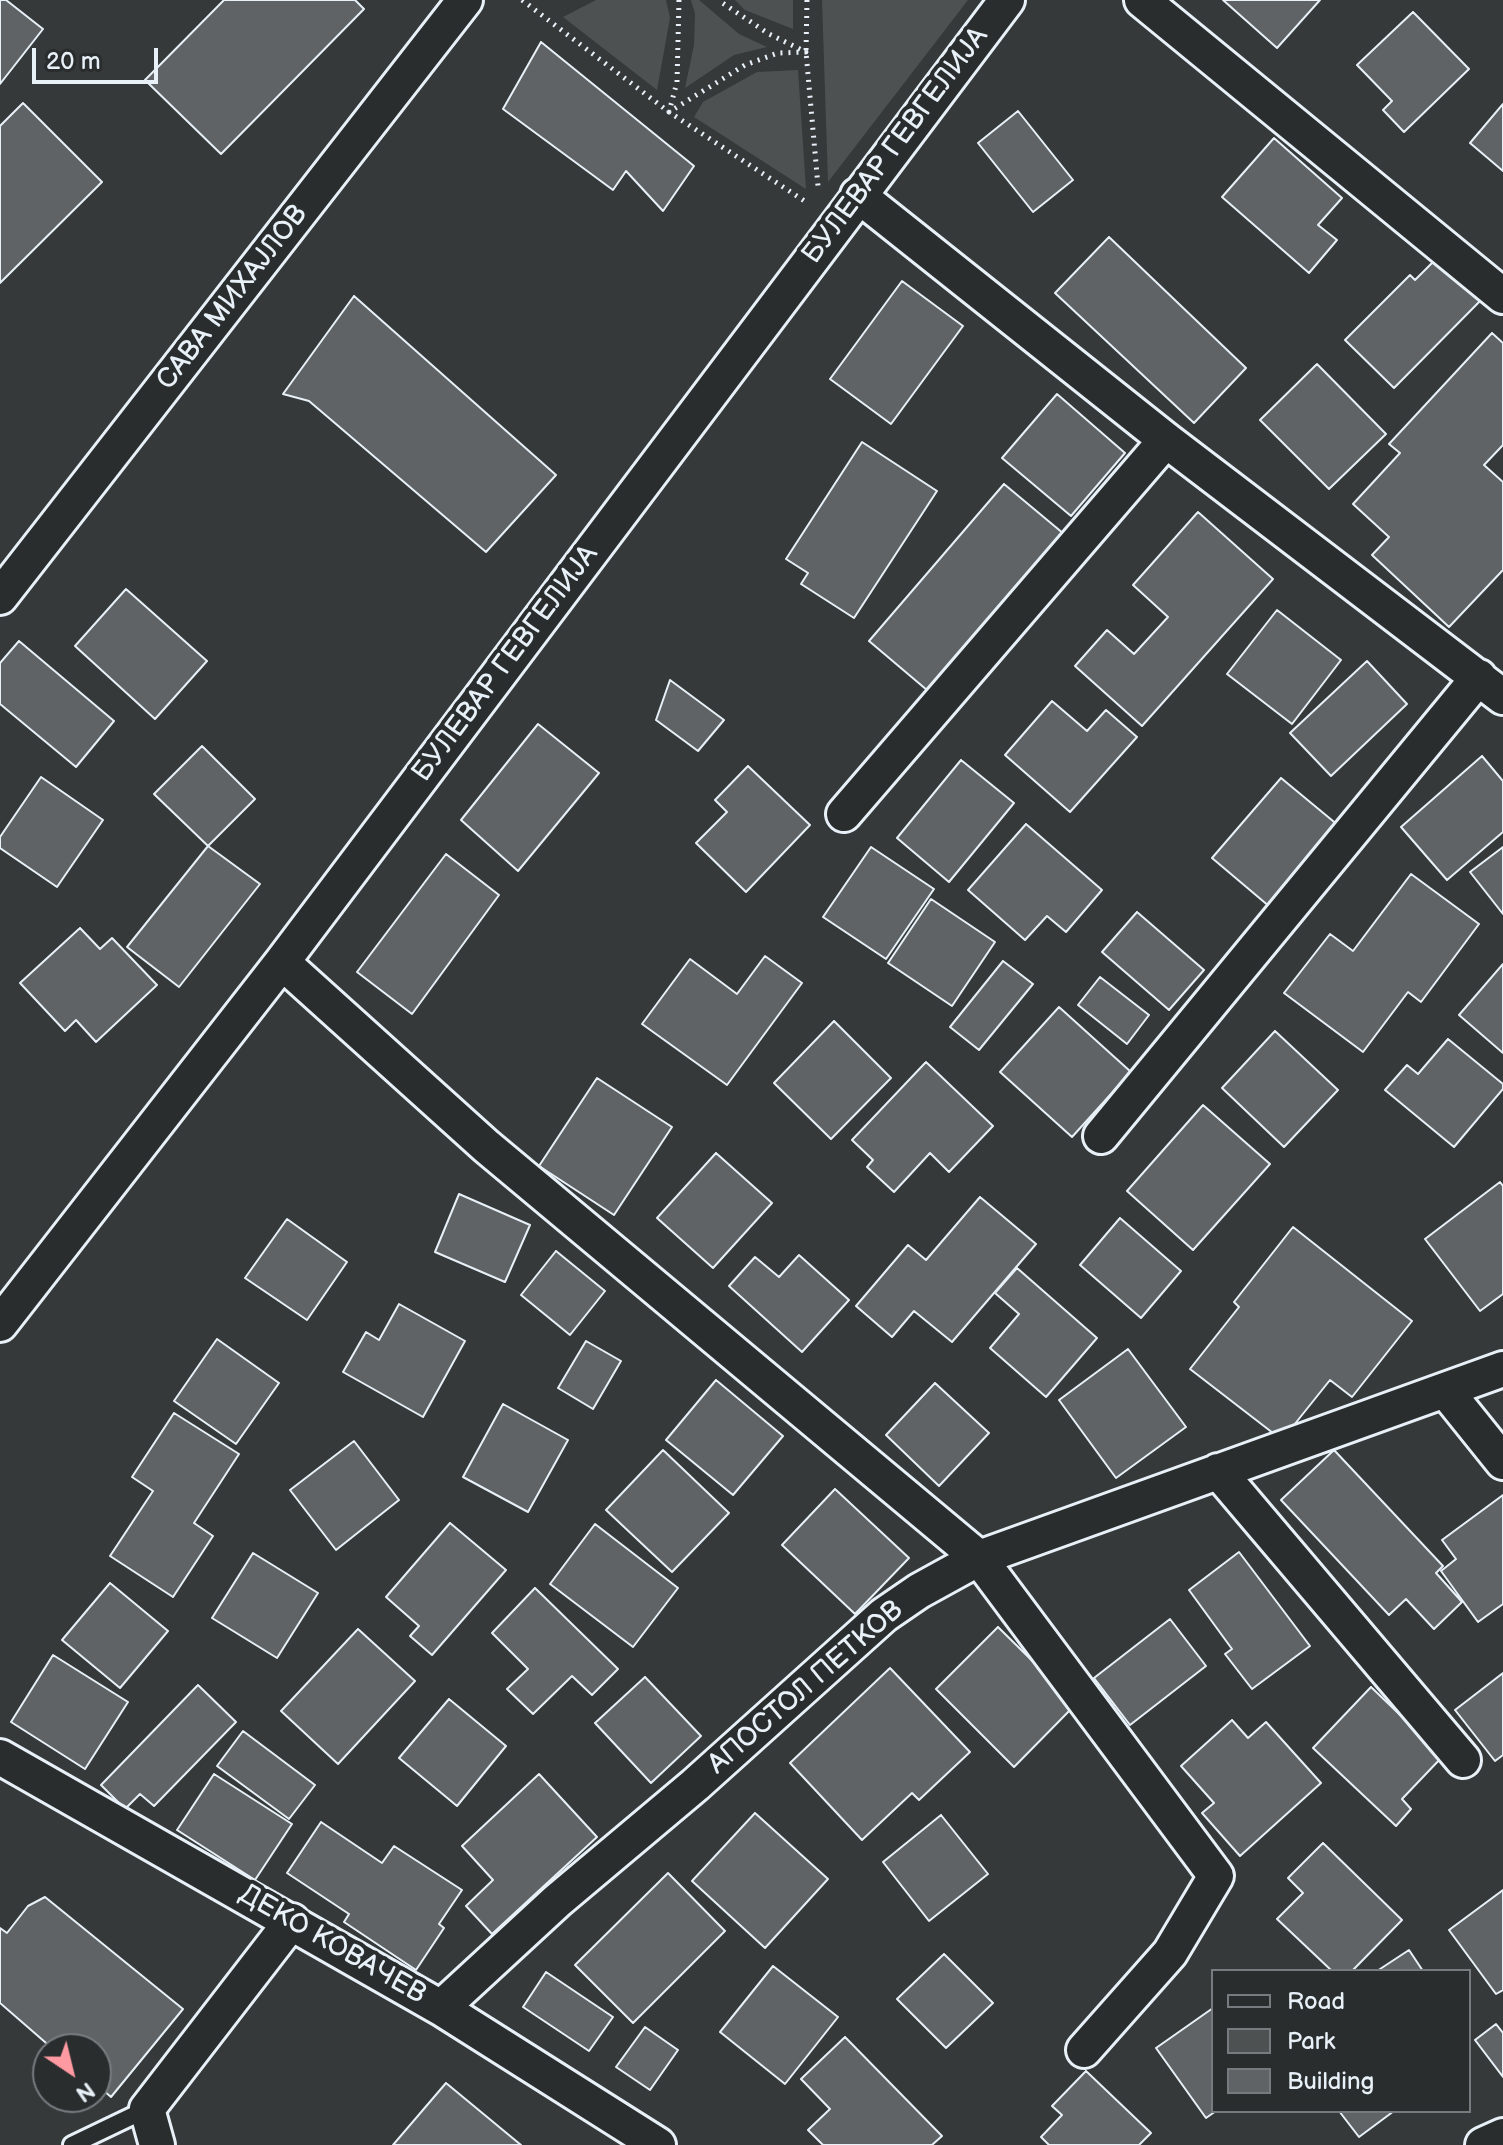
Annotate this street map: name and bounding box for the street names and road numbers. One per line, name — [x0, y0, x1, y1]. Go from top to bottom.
street label: БУЛЕВАР ГЕВГЕЛИЈА — [796, 21, 996, 271]
street label: САВА МИХАЈЛОВ — [150, 199, 316, 397]
street label: БУЛЕВАР ГЕВГЕЛИЈА — [406, 539, 606, 789]
street label: АПОСТОЛ ПЕТКОВ — [702, 1594, 910, 1782]
street label: ДЕКО КОВАЧЕВ — [233, 1878, 431, 2012]

